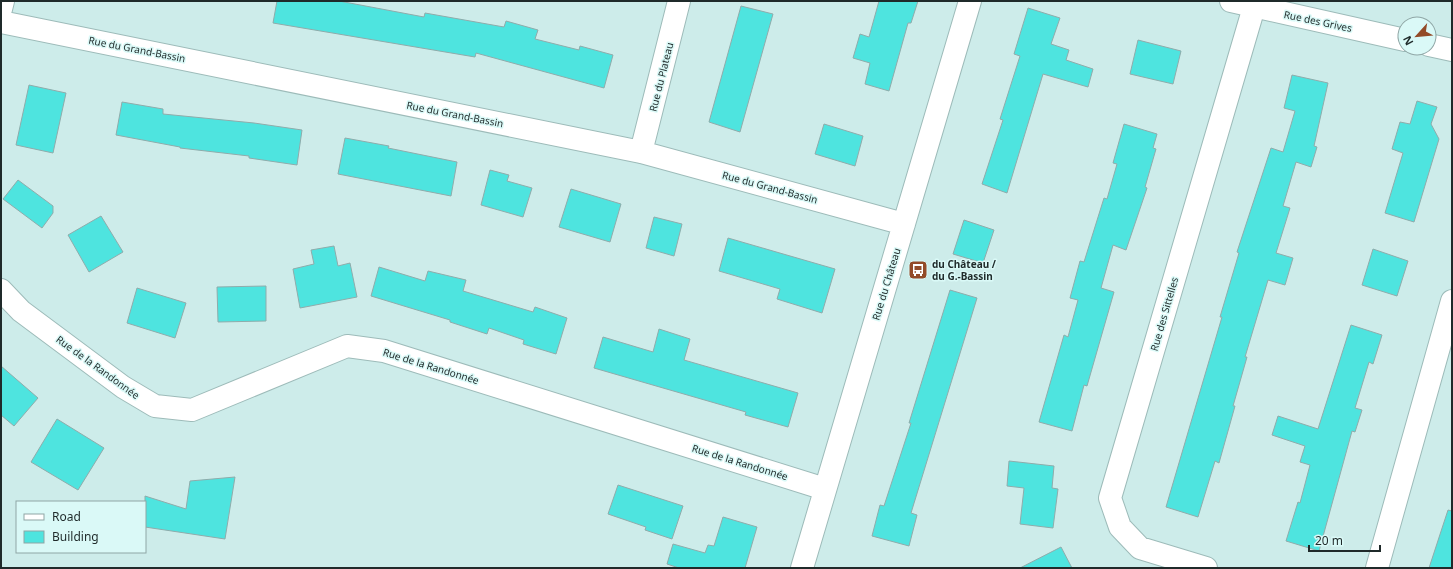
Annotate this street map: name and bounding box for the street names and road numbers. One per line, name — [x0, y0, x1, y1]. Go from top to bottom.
street label: Rue des Grives — [1283, 7, 1354, 35]
street label: Rue du Grand-Bassin — [87, 33, 187, 65]
street label: Rue du Plateau — [646, 41, 676, 113]
street label: Rue du Grand-Bassin — [405, 98, 505, 130]
street label: Rue du Grand-Bassin — [721, 168, 819, 206]
street label: Rue du Château — [868, 246, 904, 322]
street label: Rue des Sittelles — [1147, 275, 1181, 353]
street label: Rue de la Randonnée — [54, 332, 143, 402]
street label: Rue de la Randonnée — [381, 345, 481, 387]
street label: Rue de la Randonnée — [690, 441, 790, 483]

